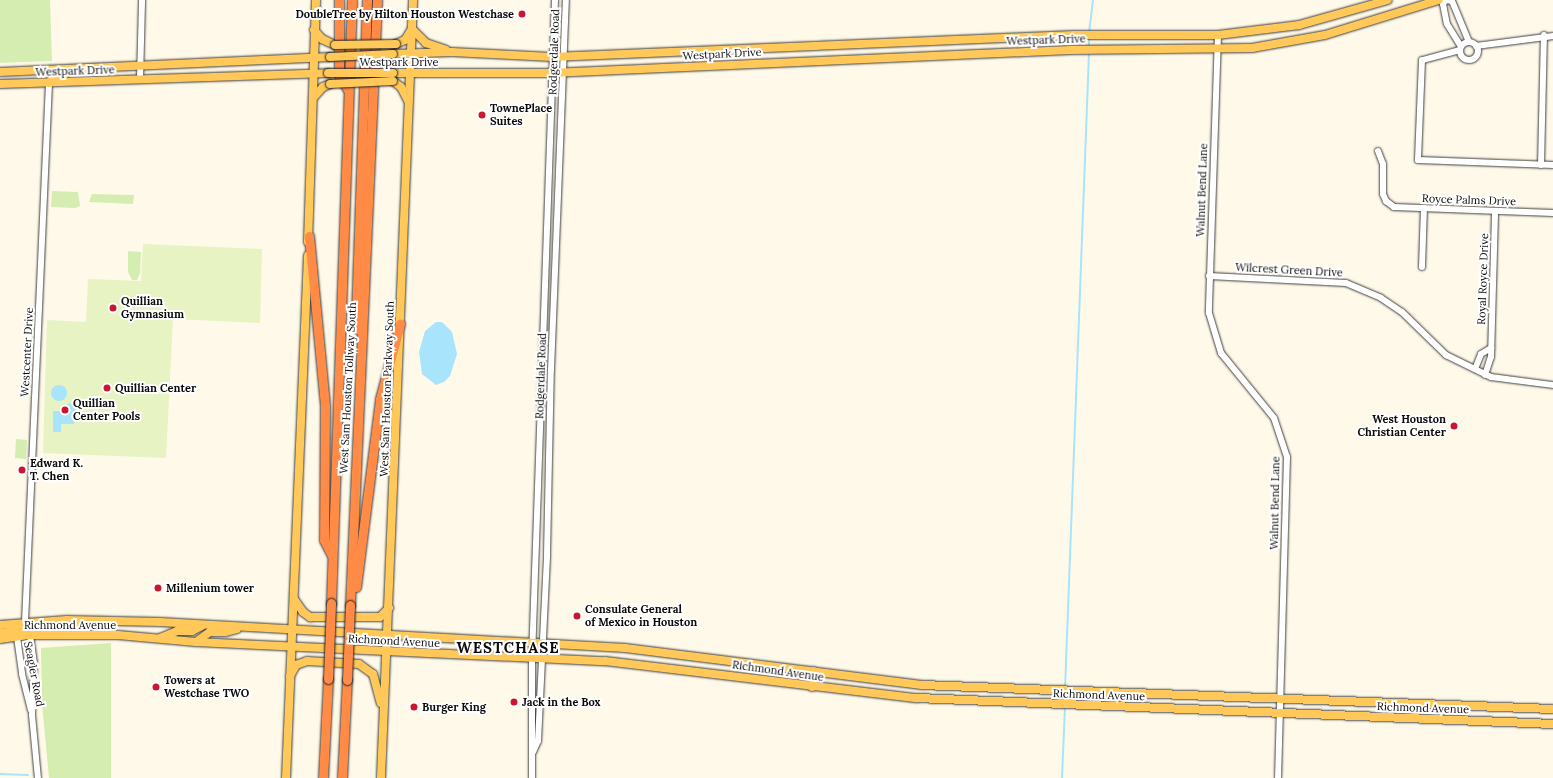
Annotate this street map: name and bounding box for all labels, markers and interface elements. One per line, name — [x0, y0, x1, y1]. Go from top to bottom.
place label: DoubleTree by Hilton Houston Westchase — [295, 7, 514, 21]
marker: DoubleTree by Hilton Houston Westchase — [517, 9, 527, 19]
street label: Rodgerdale Road — [546, 9, 562, 95]
street label: Westpark Drive — [1006, 32, 1086, 48]
street label: Westpark Drive — [682, 45, 762, 63]
street label: Westpark Drive — [359, 55, 439, 69]
street label: Westpark Drive — [35, 63, 115, 79]
place label: TownePlace Suites — [490, 102, 552, 128]
marker: TownePlace Suites — [477, 110, 487, 120]
street label: Walnut Bend Lane — [1194, 143, 1210, 237]
street label: Royce Palms Drive — [1422, 192, 1516, 208]
street label: Royal Royce Drive — [1475, 233, 1491, 325]
street label: Wilcrest Green Drive — [1235, 261, 1343, 279]
place label: Quillian Gymnasium — [121, 295, 184, 321]
street label: West Sam Houston Parkway South — [377, 301, 397, 477]
street label: West Sam Houston Tollway South — [337, 302, 359, 474]
marker: Quillian Gymnasium — [108, 303, 118, 313]
street label: Westcenter Drive — [18, 307, 36, 397]
street label: Rodgerdale Road — [533, 333, 549, 419]
place label: Quillian Center — [115, 381, 196, 395]
marker: Quillian Center — [102, 383, 112, 393]
place label: Quillian Center Pools — [73, 397, 140, 423]
marker: Quillian Center Pools — [60, 405, 70, 415]
place label: West Houston Christian Center — [1357, 413, 1446, 439]
marker: West Houston Christian Center — [1449, 421, 1459, 431]
street label: Walnut Bend Lane — [1268, 456, 1282, 550]
place label: Edward K. T. Chen — [30, 457, 83, 483]
marker: Edward K. T. Chen — [17, 465, 27, 475]
place label: Millenium tower — [166, 581, 254, 595]
marker: Millenium tower — [153, 583, 163, 593]
place label: Consulate General of Mexico in Houston — [585, 603, 697, 629]
marker: Consulate General of Mexico in Houston — [572, 611, 582, 621]
street label: Richmond Avenue — [24, 618, 116, 632]
street label: Richmond Avenue — [348, 632, 440, 650]
district label: WESTCHASE — [456, 639, 560, 657]
street label: Seagler Road — [21, 640, 47, 708]
street label: Richmond Avenue — [731, 658, 825, 684]
place label: Towers at Westchase TWO — [164, 674, 249, 700]
marker: Towers at Westchase TWO — [151, 682, 161, 692]
street label: Richmond Avenue — [1053, 687, 1145, 703]
place label: Jack in the Box — [522, 695, 601, 709]
marker: Jack in the Box — [509, 697, 519, 707]
place label: Burger King — [422, 700, 486, 714]
street label: Richmond Avenue — [1377, 700, 1469, 716]
marker: Burger King — [409, 702, 419, 712]

